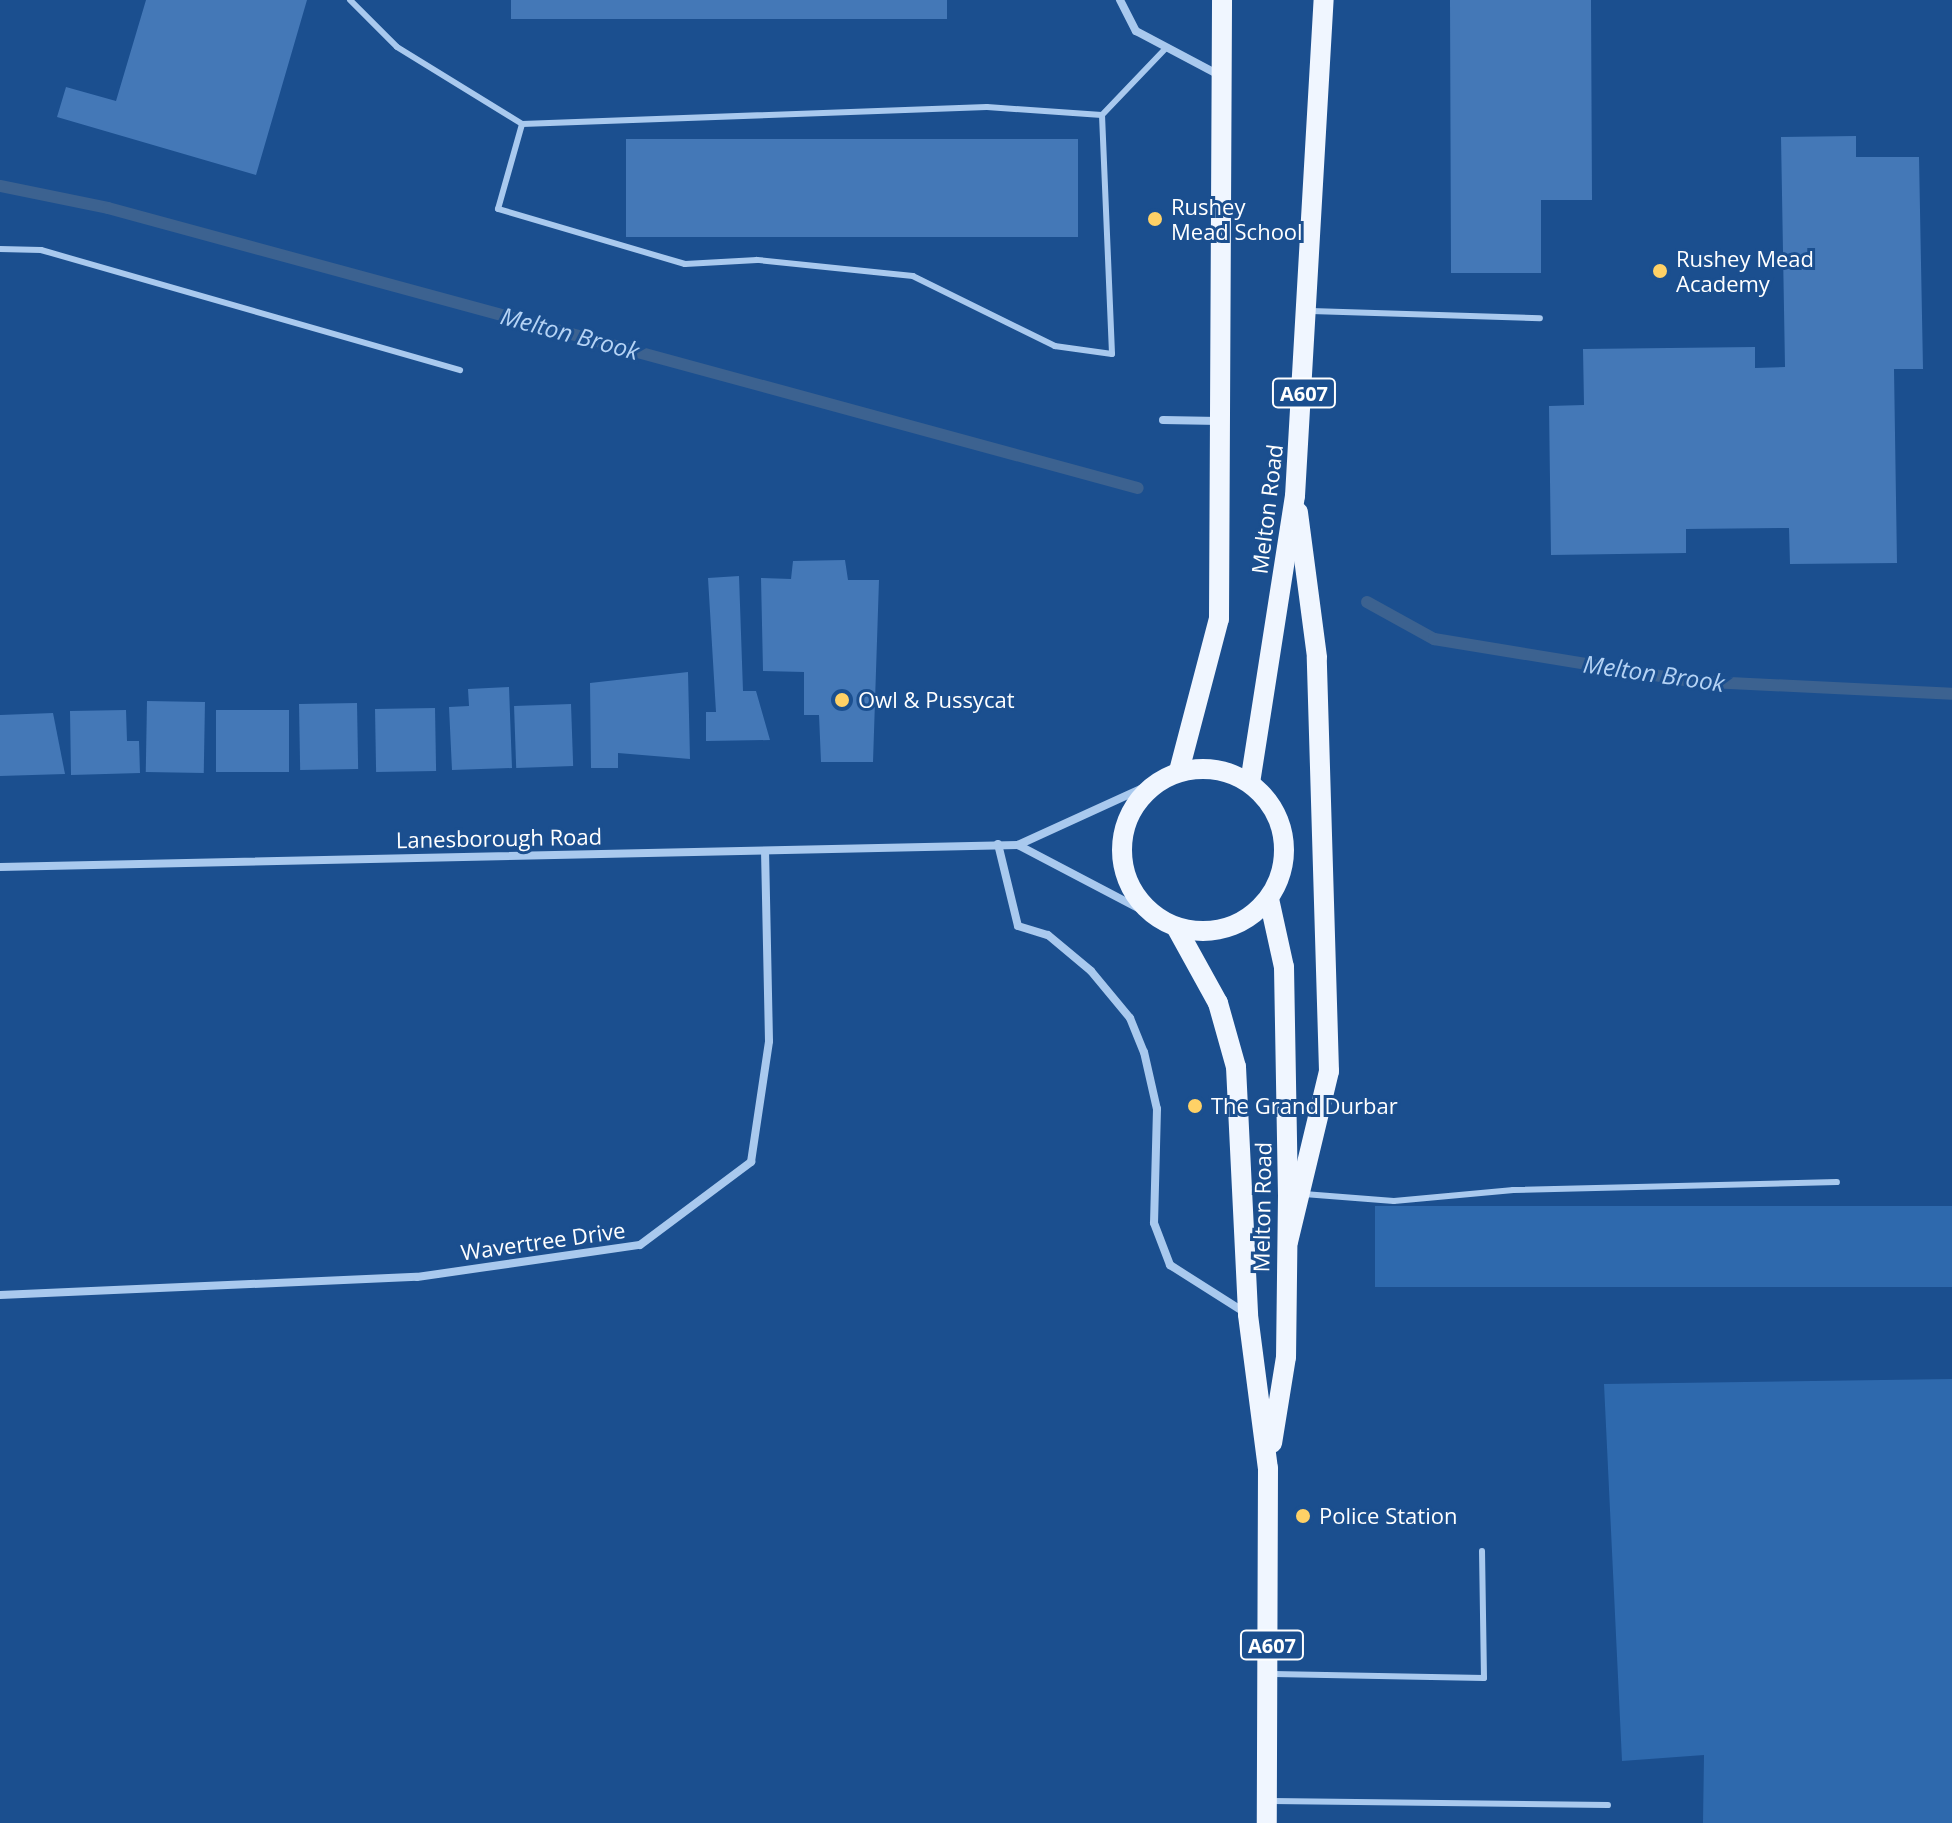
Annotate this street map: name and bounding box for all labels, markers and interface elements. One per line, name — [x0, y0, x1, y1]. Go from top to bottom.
place label: Rushey Mead School — [1171, 193, 1303, 244]
marker: Rushey Mead School — [1146, 210, 1164, 228]
place label: Rushey Mead Academy — [1676, 245, 1814, 296]
marker: Rushey Mead Academy — [1651, 262, 1669, 280]
water label: Melton Brook — [498, 301, 642, 365]
road number: A607 — [1270, 377, 1338, 409]
street label: Melton Road — [1246, 443, 1288, 575]
water label: Melton Brook — [1582, 649, 1726, 697]
place label: Owl & Pussycat — [858, 687, 1014, 713]
marker: Owl & Pussycat — [833, 691, 851, 709]
street label: Lanesborough Road — [396, 823, 602, 853]
place label: The Grand Durbar — [1211, 1093, 1398, 1119]
marker: The Grand Durbar — [1186, 1097, 1204, 1115]
street label: Melton Road — [1248, 1142, 1276, 1272]
street label: Wavertree Drive — [459, 1216, 627, 1266]
place label: Police Station — [1319, 1503, 1457, 1529]
marker: Police Station — [1294, 1507, 1312, 1525]
road number: A607 — [1238, 1629, 1306, 1661]

